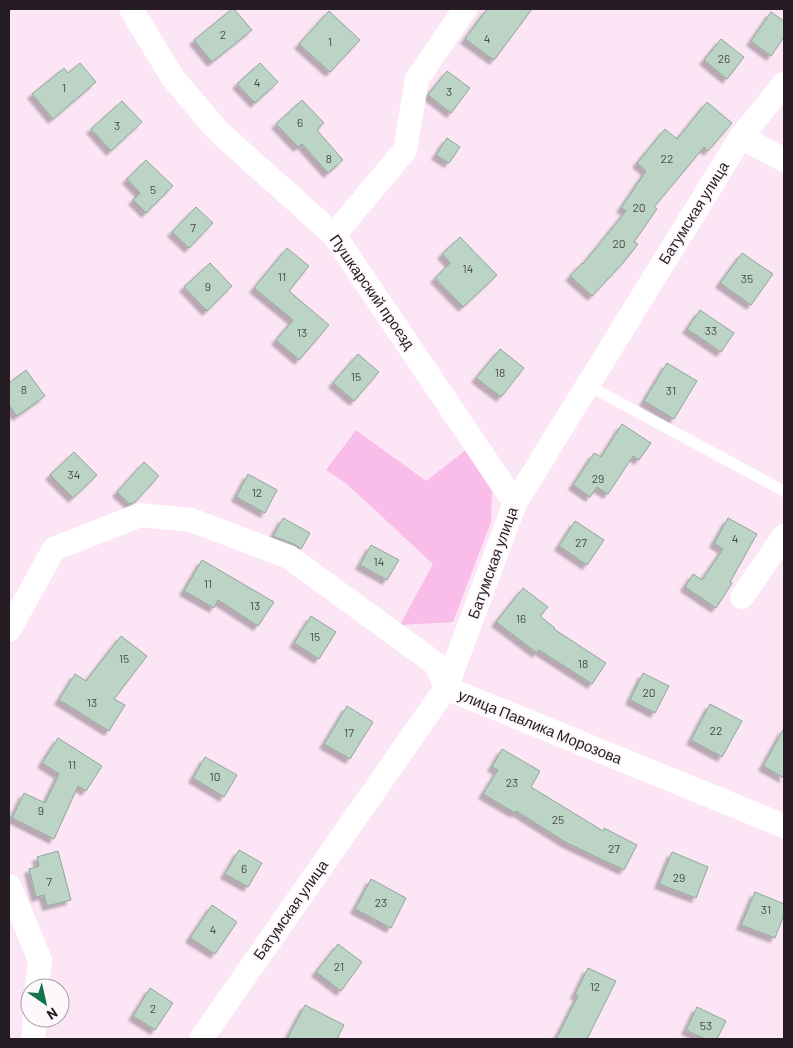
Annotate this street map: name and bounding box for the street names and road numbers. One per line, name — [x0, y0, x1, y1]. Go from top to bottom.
street label: Батумская улица — [654, 157, 732, 267]
street label: Пушкарский проезд — [326, 231, 419, 352]
street label: Батумская улица — [463, 504, 521, 621]
street label: улица Павлика Морозова — [456, 685, 626, 767]
street label: Батумская улица — [249, 856, 332, 963]

